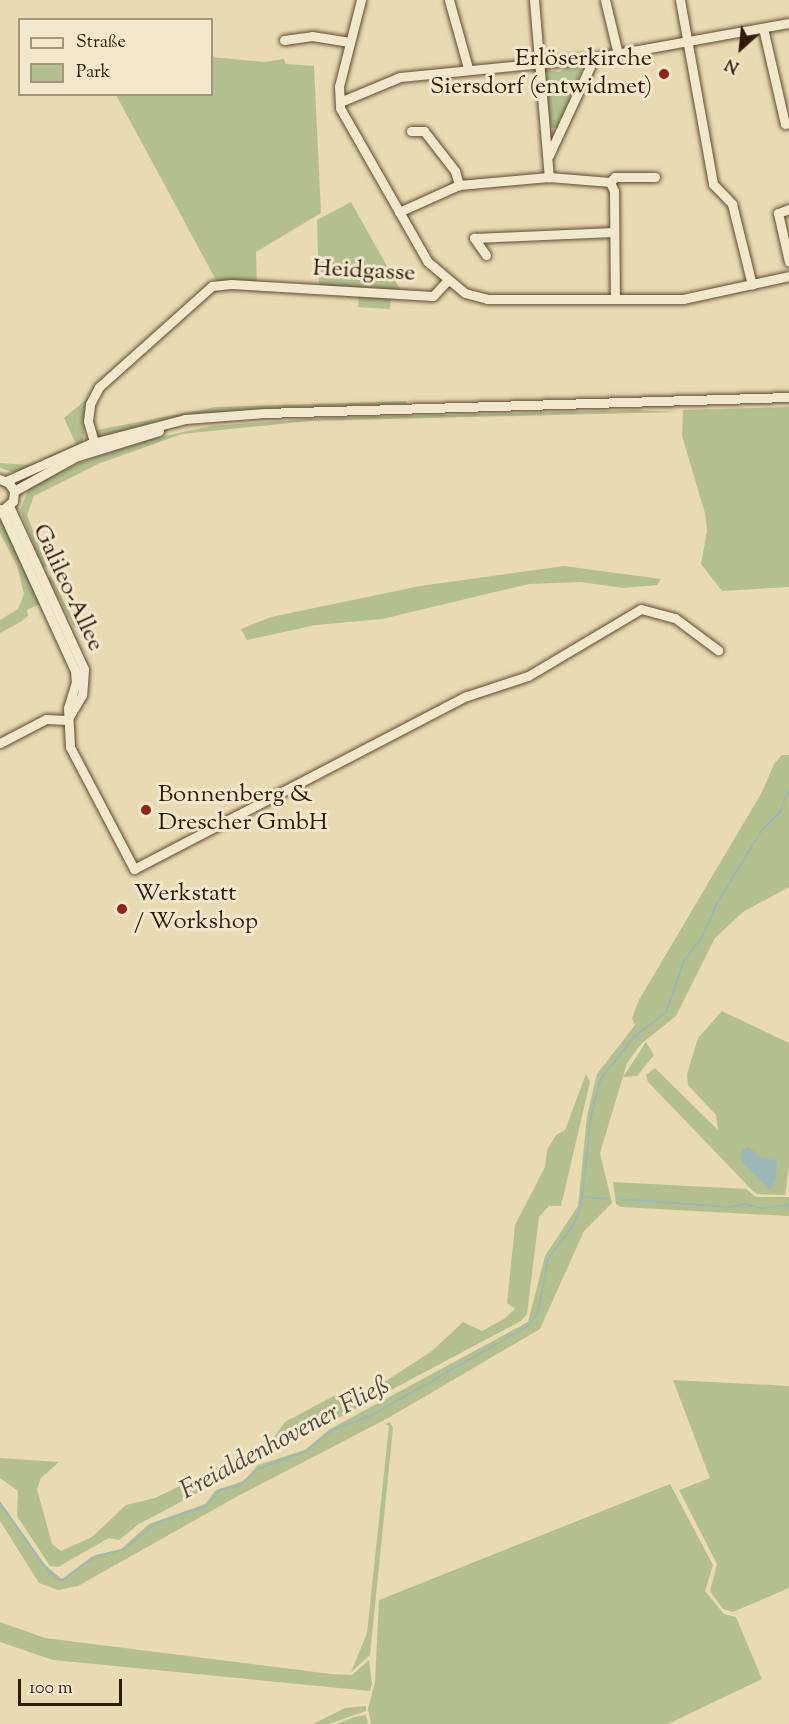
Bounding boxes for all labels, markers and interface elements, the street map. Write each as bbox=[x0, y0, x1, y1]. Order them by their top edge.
legend bbox=[18, 18, 213, 96]
north arrow bbox=[711, 18, 771, 78]
text: Straße bbox=[76, 30, 126, 56]
place label: Erlöserkirche Siersdorf (entwidmet) bbox=[430, 46, 652, 102]
text: N bbox=[722, 51, 744, 78]
text: Park bbox=[76, 60, 110, 86]
marker: Erlöserkirche Siersdorf (entwidmet) bbox=[657, 67, 671, 81]
street label: Heidgasse bbox=[312, 255, 416, 289]
street label: Galileo-Allee bbox=[25, 520, 109, 656]
place label: Bonnenberg & Drescher GmbH bbox=[158, 782, 328, 838]
marker: Bonnenberg & Drescher GmbH bbox=[139, 803, 153, 817]
place label: Werkstatt / Workshop bbox=[134, 881, 258, 937]
marker: Werkstatt / Workshop bbox=[115, 902, 129, 916]
water label: Freialdenhovener Fließ bbox=[175, 1371, 395, 1507]
scale bar bbox=[21, 1667, 124, 1705]
text: 100 m bbox=[29, 1676, 73, 1702]

